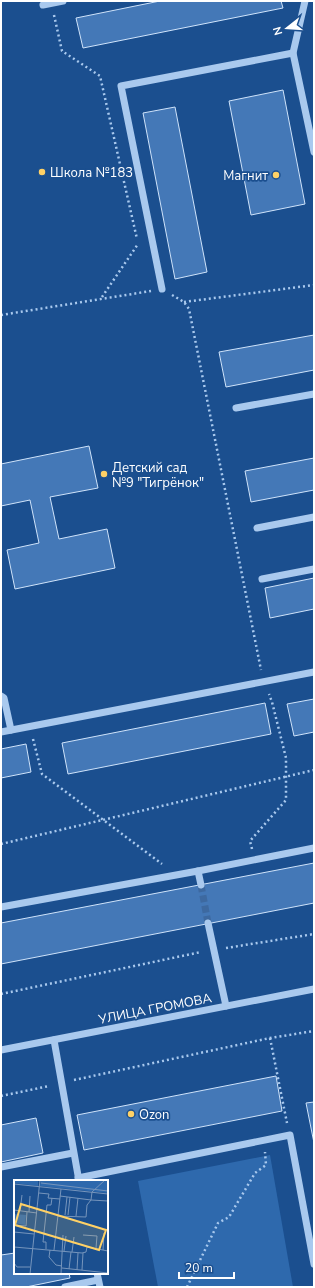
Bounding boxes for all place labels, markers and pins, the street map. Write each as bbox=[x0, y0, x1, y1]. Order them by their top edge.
place label: Школа №183 bbox=[50, 164, 133, 182]
marker: Школа №183 bbox=[37, 167, 47, 177]
place label: Магнит bbox=[223, 167, 268, 185]
marker: Магнит bbox=[271, 170, 281, 180]
place label: Детский сад №9 "Тигрёнок" bbox=[112, 459, 204, 492]
marker: Детский сад №9 "Тигрёнок" bbox=[99, 469, 109, 479]
place label: Ozon bbox=[139, 1106, 169, 1124]
marker: Ozon bbox=[126, 1109, 136, 1119]

